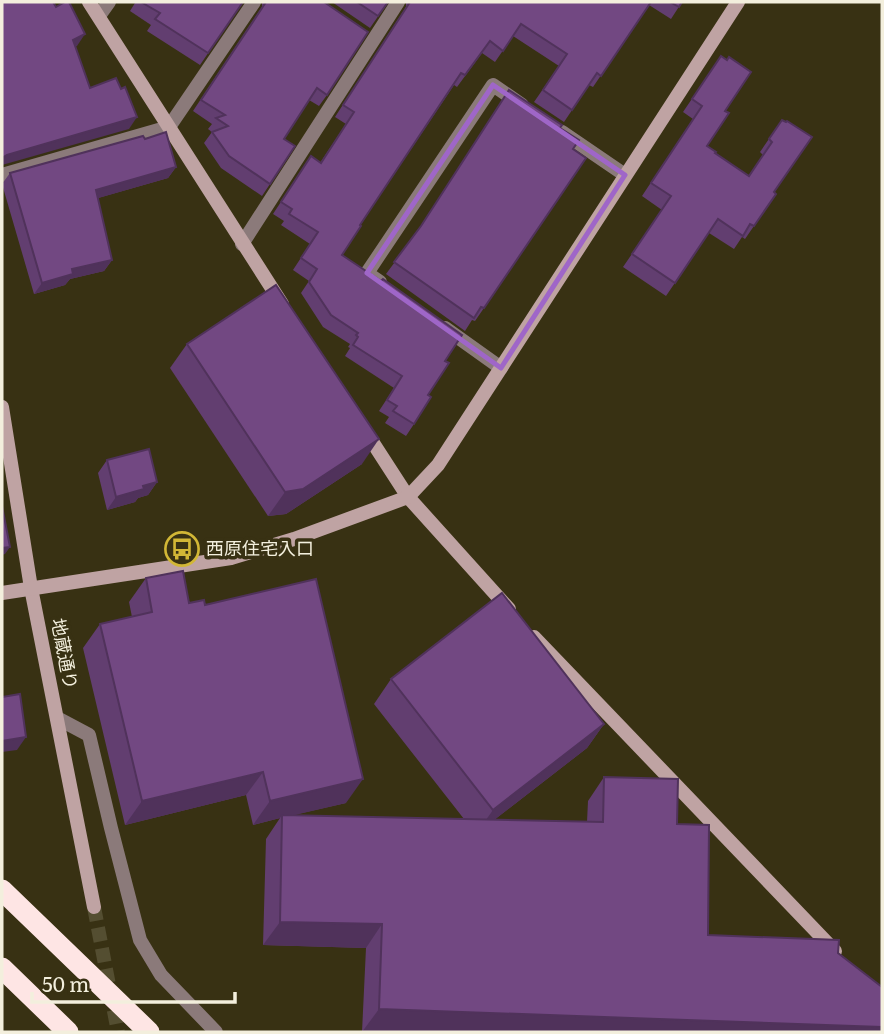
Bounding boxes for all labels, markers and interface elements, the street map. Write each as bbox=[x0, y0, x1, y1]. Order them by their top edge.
bus stop icon: 西原住宅入口 bbox=[163, 530, 201, 568]
place label: 西原住宅入口 bbox=[206, 534, 314, 561]
street label: 地蔵通り bbox=[45, 616, 86, 692]
scale bar bbox=[32, 960, 234, 1004]
text: 50 m bbox=[42, 967, 89, 998]

